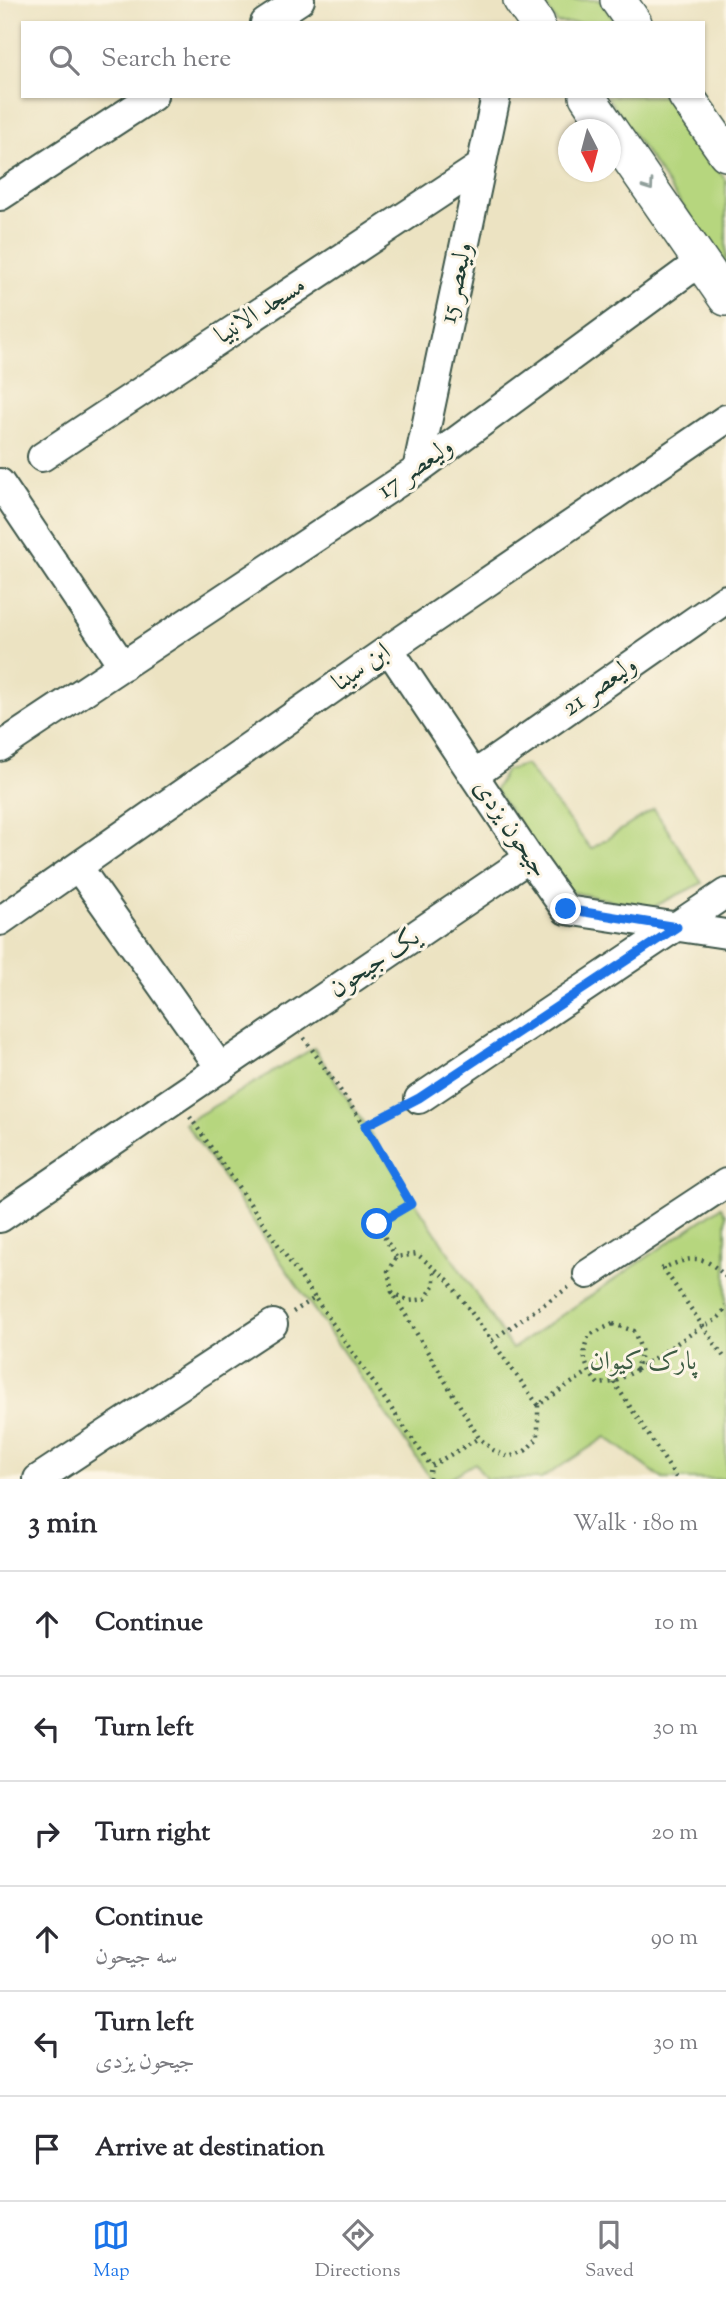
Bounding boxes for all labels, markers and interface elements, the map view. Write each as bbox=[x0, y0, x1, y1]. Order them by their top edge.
search box bbox=[21, 21, 705, 98]
icon: search bbox=[45, 41, 83, 79]
text: Search here bbox=[101, 41, 231, 78]
north arrow bbox=[558, 119, 621, 182]
one-way arrow bbox=[641, 178, 653, 191]
street label: ولیعصر 15 bbox=[430, 239, 484, 327]
street label: مسجد الانبیا bbox=[208, 268, 314, 354]
street label: ولیعصر 17 bbox=[370, 429, 462, 509]
street label: ابن سینا bbox=[325, 634, 399, 702]
street label: ولیعصر 21 bbox=[555, 647, 645, 727]
street label: جیحون یزدی bbox=[463, 772, 557, 886]
route end bbox=[550, 893, 581, 924]
street label: یک جیحون bbox=[322, 919, 430, 1008]
route start bbox=[361, 1208, 392, 1239]
park label: پارک کیوان bbox=[589, 1344, 698, 1381]
text: 3 min bbox=[28, 1503, 98, 1546]
text: Walk · 180 m bbox=[573, 1508, 698, 1541]
icon: ahead bbox=[28, 1605, 66, 1643]
text: Continue bbox=[95, 1605, 203, 1642]
text: 10 m bbox=[654, 1607, 698, 1640]
icon: left bbox=[28, 1710, 66, 1748]
text: Turn left bbox=[95, 1710, 194, 1747]
text: 30 m bbox=[653, 1712, 698, 1745]
icon: right bbox=[28, 1815, 66, 1853]
text: Turn right bbox=[95, 1815, 210, 1852]
text: 20 m bbox=[651, 1817, 698, 1850]
text: Continue bbox=[95, 1900, 203, 1937]
icon: ahead bbox=[28, 1920, 66, 1958]
text: 90 m bbox=[651, 1922, 698, 1955]
text: سه جیحون bbox=[95, 1941, 177, 1974]
text: Turn left bbox=[95, 2005, 194, 2042]
icon: left bbox=[28, 2025, 66, 2063]
text: 30 m bbox=[653, 2027, 698, 2060]
text: جیحون یزدی bbox=[95, 2046, 195, 2079]
icon: arrive bbox=[28, 2130, 66, 2168]
text: Arrive at destination bbox=[95, 2130, 325, 2167]
tab: Map bbox=[92, 2216, 130, 2285]
tab: Directions bbox=[315, 2216, 400, 2285]
tab: Saved bbox=[585, 2216, 634, 2285]

